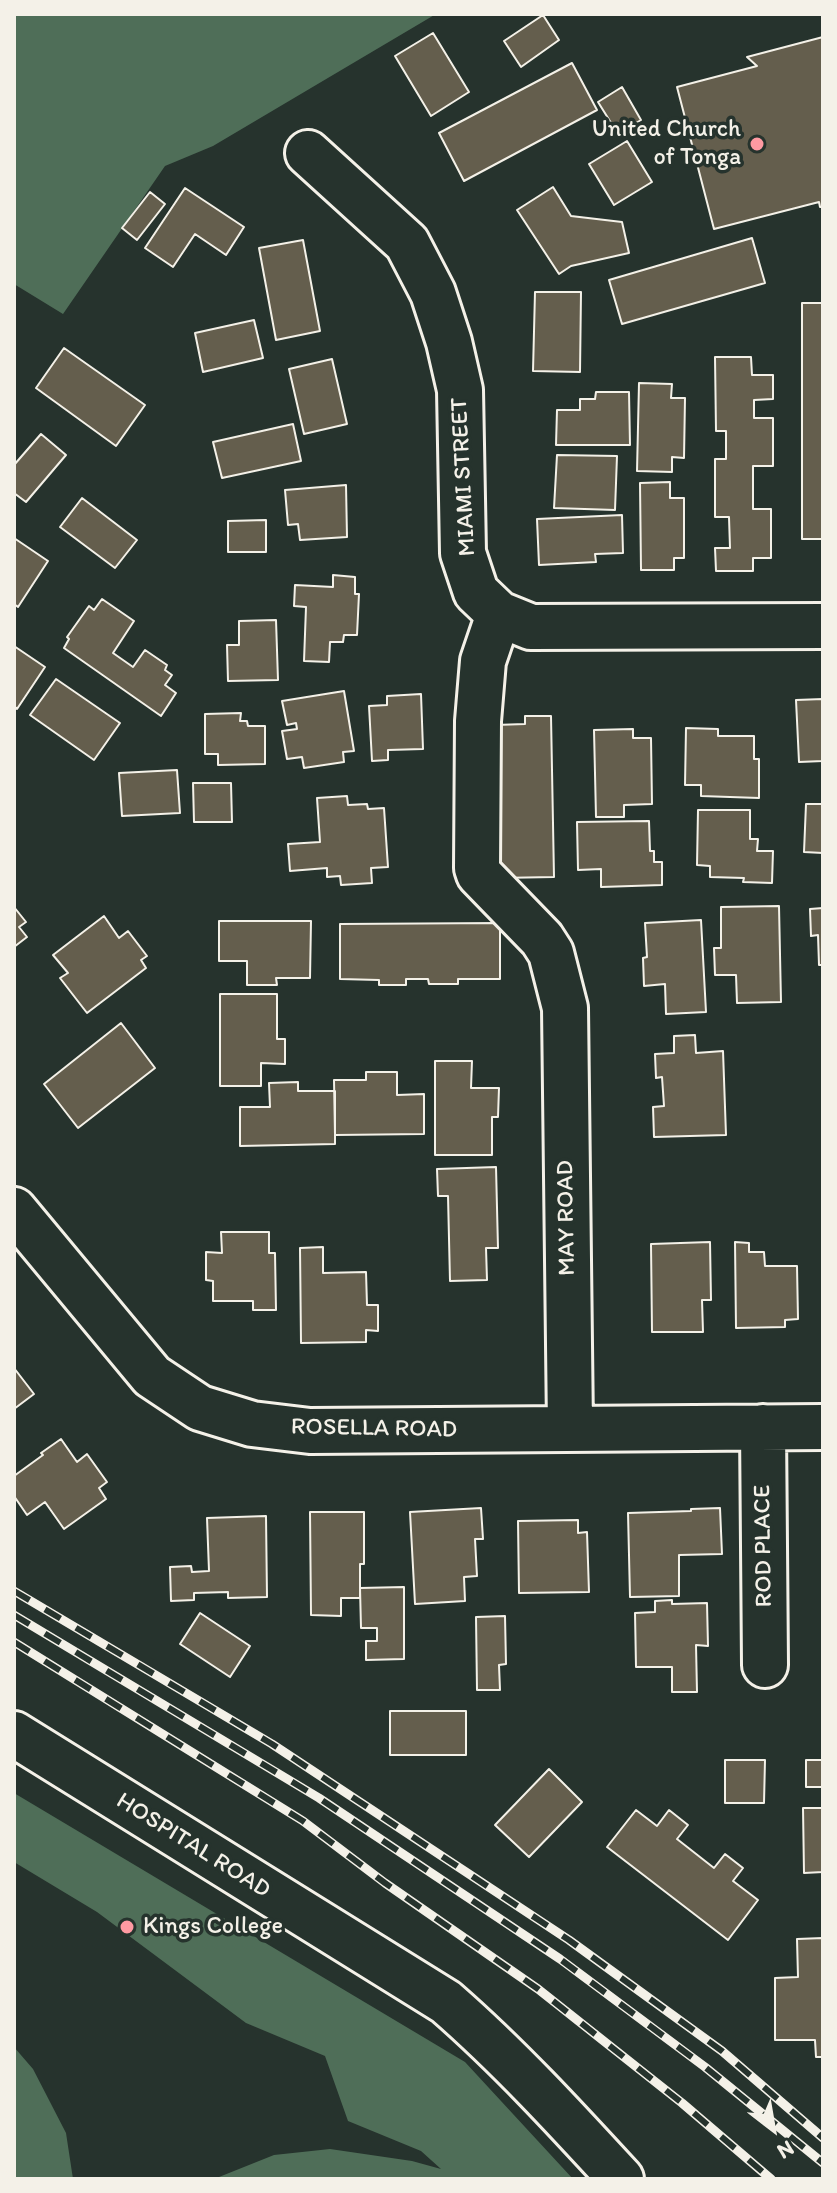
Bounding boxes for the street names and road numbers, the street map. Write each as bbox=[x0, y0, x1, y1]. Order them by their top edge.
street label: MIAMI STREET bbox=[445, 397, 483, 557]
street label: MAY ROAD bbox=[552, 1160, 582, 1276]
street label: ROSELLA ROAD bbox=[291, 1413, 457, 1445]
street label: ROD PLACE bbox=[749, 1484, 779, 1608]
street label: HOSPITAL ROAD bbox=[111, 1787, 275, 1905]

